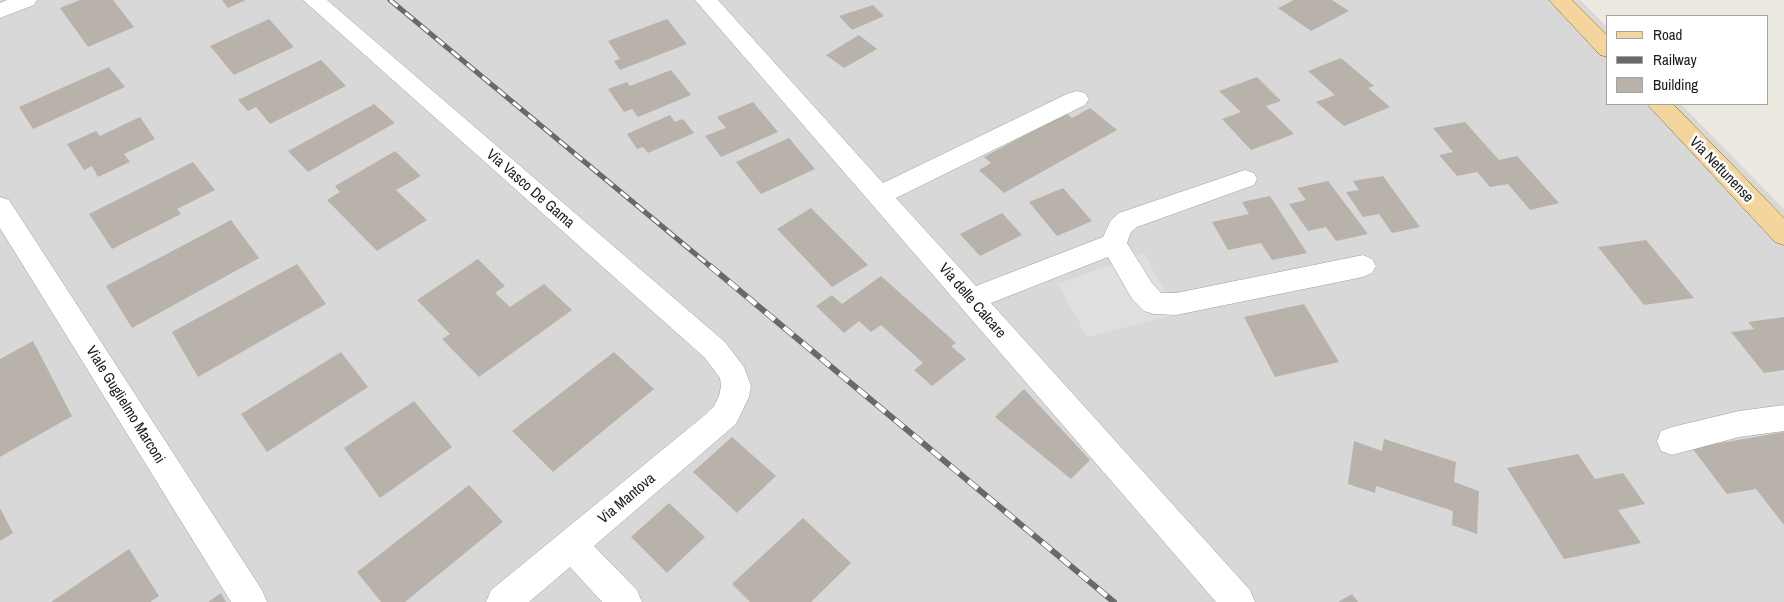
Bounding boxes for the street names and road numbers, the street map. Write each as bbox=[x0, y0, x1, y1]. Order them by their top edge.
street label: Via Nettunense bbox=[1685, 133, 1757, 207]
street label: Via Vasco De Gama bbox=[482, 146, 578, 232]
street label: Via delle Calcare bbox=[935, 260, 1009, 342]
street label: Viale Guglielmo Marconi bbox=[82, 343, 168, 467]
street label: Via Mantova bbox=[595, 470, 659, 528]

